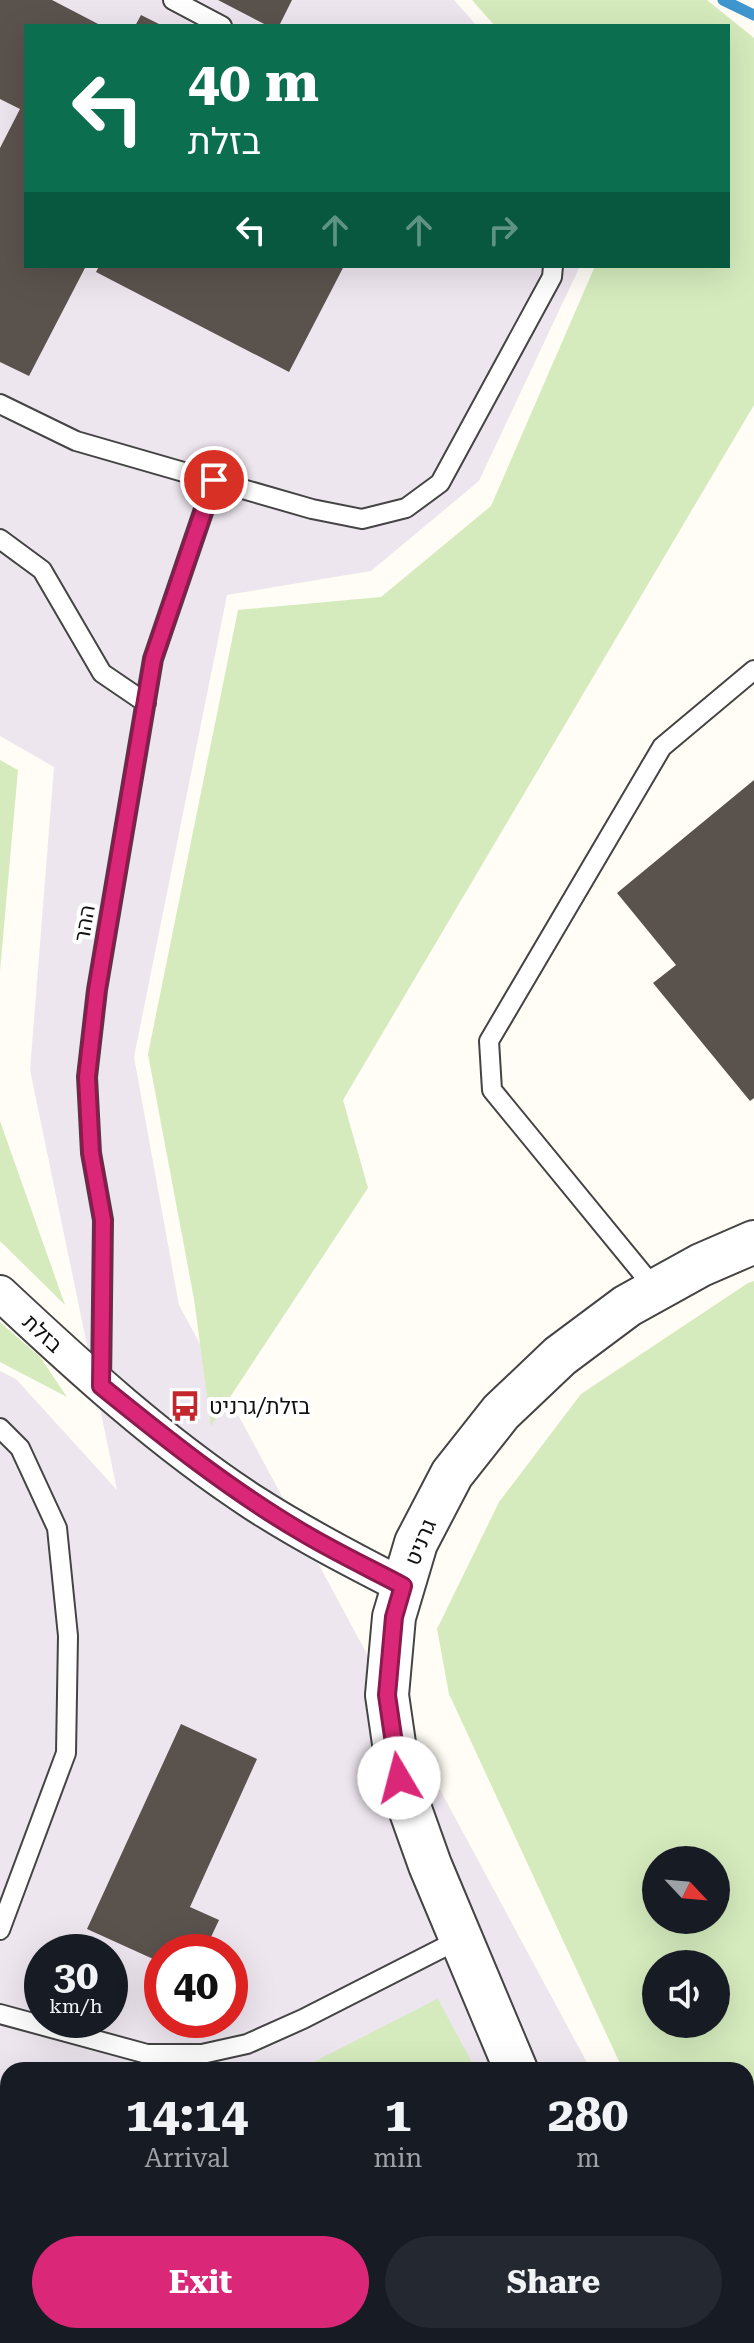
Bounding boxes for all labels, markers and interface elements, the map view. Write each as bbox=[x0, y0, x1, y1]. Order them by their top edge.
text: 40 m bbox=[188, 49, 319, 115]
icon: left bbox=[56, 56, 160, 160]
text: בזלת bbox=[188, 121, 261, 163]
icon: left bbox=[229, 208, 273, 252]
icon: ahead bbox=[313, 208, 357, 252]
icon: ahead bbox=[397, 208, 441, 252]
icon: right bbox=[481, 208, 525, 252]
pin bbox=[180, 446, 248, 514]
icon: arrive bbox=[192, 458, 236, 502]
street label: ההר bbox=[69, 903, 100, 943]
street label: בזלת bbox=[18, 1309, 68, 1358]
bus stop icon: בזלת/גרניט bbox=[168, 1389, 202, 1423]
place label: בזלת/גרניט bbox=[209, 1394, 311, 1419]
street label: גרניט bbox=[400, 1515, 441, 1569]
position arrow bbox=[357, 1736, 441, 1820]
north arrow bbox=[642, 1846, 730, 1934]
map controls bbox=[642, 1846, 730, 2038]
speed limit sign: 40 bbox=[144, 1934, 248, 2038]
button: sound bbox=[642, 1950, 730, 2038]
text: 30 bbox=[54, 1952, 98, 1999]
text: km/h bbox=[49, 1994, 103, 2018]
text: 14:14 bbox=[126, 2087, 248, 2143]
text: 1 bbox=[384, 2087, 411, 2143]
text: 280 bbox=[548, 2087, 628, 2143]
text: Arrival bbox=[145, 2143, 229, 2173]
text: min bbox=[374, 2143, 422, 2173]
text: m bbox=[576, 2143, 600, 2173]
button: Exit bbox=[32, 2236, 369, 2328]
button: Share bbox=[385, 2236, 722, 2328]

